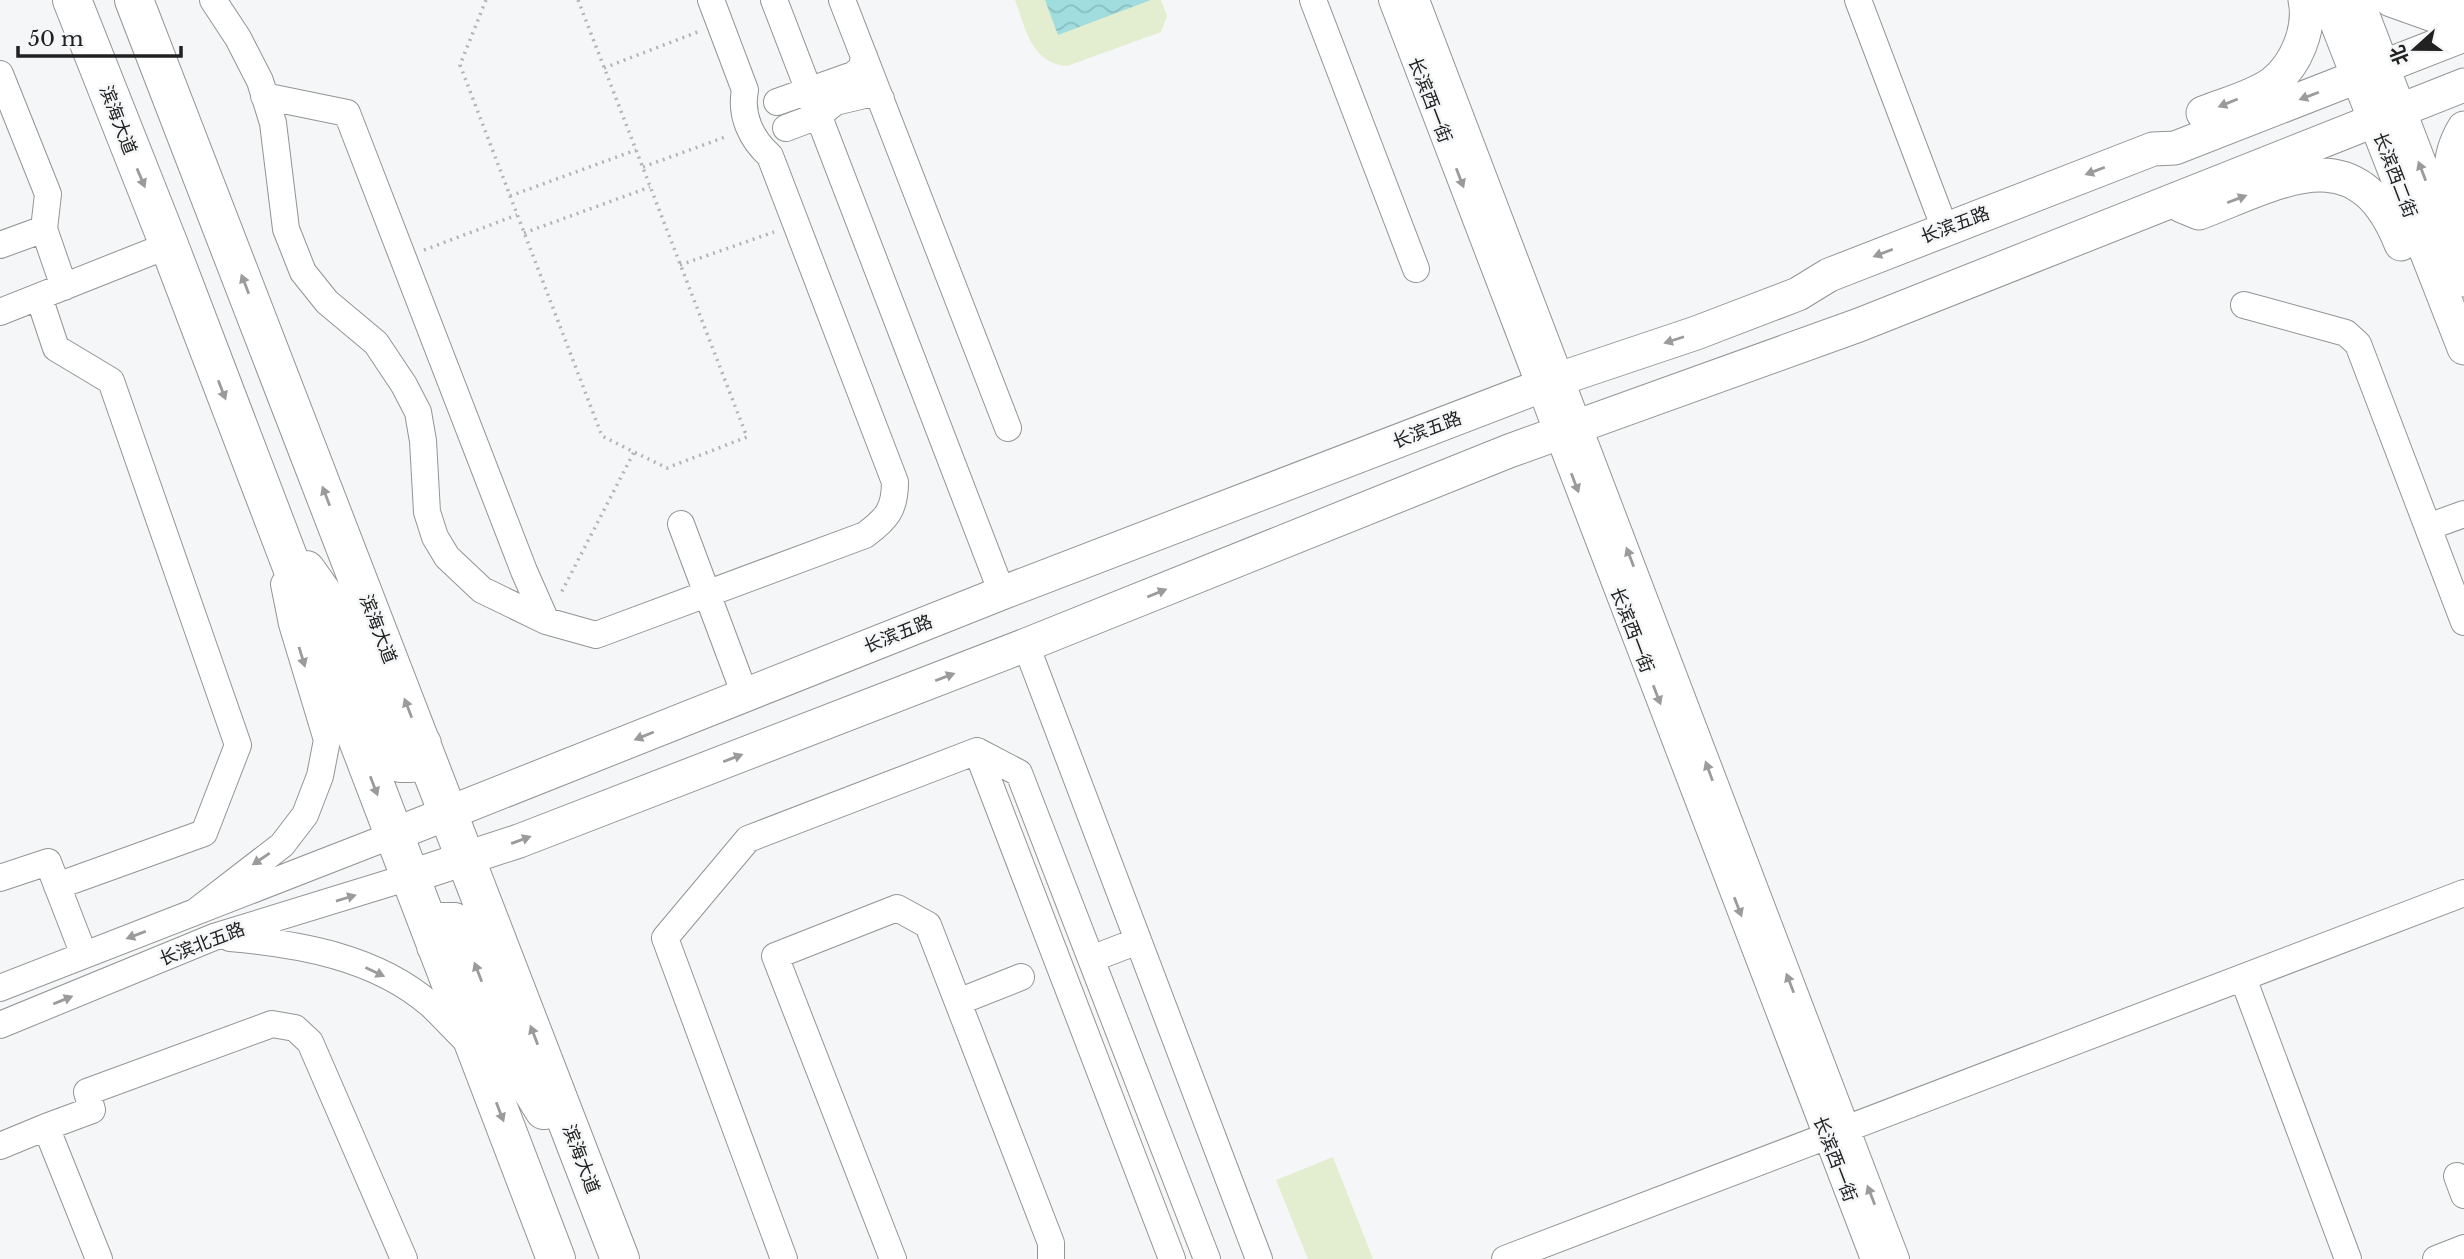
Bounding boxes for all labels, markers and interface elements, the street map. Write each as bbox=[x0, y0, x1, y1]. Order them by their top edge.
scale bar bbox=[18, 14, 180, 58]
north arrow bbox=[2380, 14, 2450, 84]
text: 50 m bbox=[28, 26, 84, 52]
text: 北 bbox=[2385, 42, 2414, 68]
street label: 长滨西一街 bbox=[1404, 54, 1456, 146]
street label: 滨海大道 bbox=[95, 82, 141, 158]
one-way arrow bbox=[2299, 91, 2320, 102]
one-way arrow bbox=[2218, 97, 2239, 108]
street label: 长滨西二街 bbox=[2369, 129, 2421, 221]
one-way arrow bbox=[2416, 160, 2427, 181]
one-way arrow bbox=[2085, 166, 2106, 177]
one-way arrow bbox=[136, 167, 147, 188]
one-way arrow bbox=[1454, 168, 1465, 189]
one-way arrow bbox=[2227, 193, 2248, 204]
street label: 长滨五路 bbox=[1917, 202, 1993, 248]
one-way arrow bbox=[1873, 248, 1894, 259]
one-way arrow bbox=[239, 273, 250, 294]
one-way arrow bbox=[1663, 335, 1684, 346]
one-way arrow bbox=[217, 380, 228, 401]
street label: 长滨五路 bbox=[1389, 407, 1465, 453]
one-way arrow bbox=[1570, 472, 1581, 493]
one-way arrow bbox=[321, 486, 332, 507]
one-way arrow bbox=[1625, 546, 1636, 567]
street label: 长滨西一街 bbox=[1606, 584, 1658, 676]
one-way arrow bbox=[1146, 587, 1167, 598]
street label: 滨海大道 bbox=[355, 591, 401, 667]
street label: 长滨五路 bbox=[861, 610, 935, 658]
one-way arrow bbox=[297, 647, 308, 668]
one-way arrow bbox=[935, 671, 956, 682]
one-way arrow bbox=[1651, 685, 1662, 706]
one-way arrow bbox=[403, 698, 414, 719]
one-way arrow bbox=[634, 730, 655, 741]
one-way arrow bbox=[723, 753, 744, 764]
one-way arrow bbox=[1703, 760, 1714, 781]
one-way arrow bbox=[368, 775, 379, 796]
one-way arrow bbox=[510, 834, 531, 845]
one-way arrow bbox=[252, 852, 271, 865]
one-way arrow bbox=[336, 892, 357, 902]
one-way arrow bbox=[1733, 897, 1744, 918]
street label: 长滨北五路 bbox=[156, 918, 248, 970]
one-way arrow bbox=[125, 930, 146, 941]
one-way arrow bbox=[472, 962, 483, 983]
one-way arrow bbox=[365, 966, 385, 978]
one-way arrow bbox=[1784, 973, 1795, 994]
one-way arrow bbox=[53, 995, 74, 1006]
one-way arrow bbox=[529, 1024, 540, 1045]
one-way arrow bbox=[494, 1102, 505, 1123]
street label: 长滨西一街 bbox=[1809, 1113, 1861, 1205]
street label: 滨海大道 bbox=[558, 1121, 604, 1197]
one-way arrow bbox=[1866, 1185, 1877, 1206]

